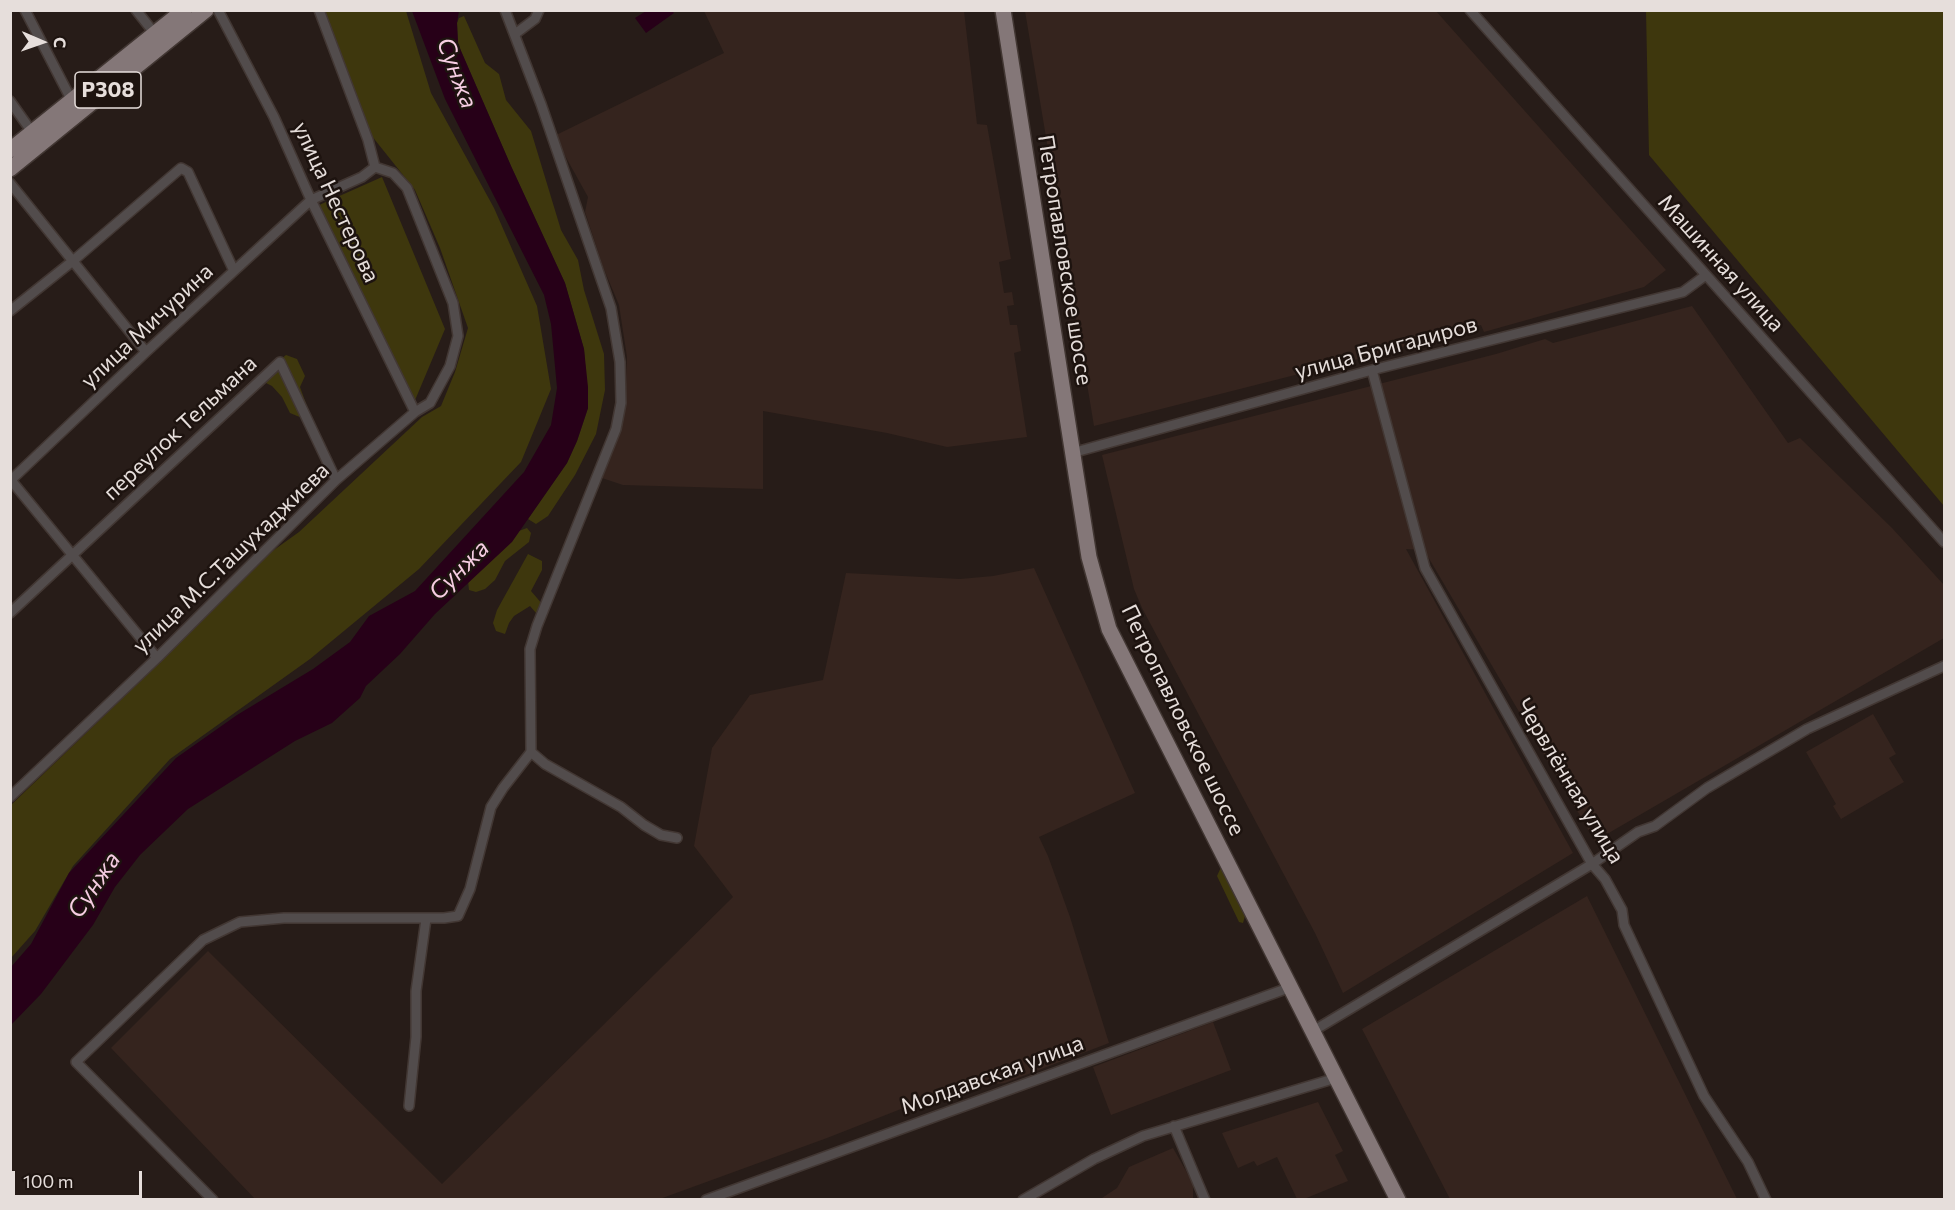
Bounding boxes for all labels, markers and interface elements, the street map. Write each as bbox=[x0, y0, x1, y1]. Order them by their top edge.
north arrow bbox=[12, 12, 72, 72]
water label: Сунжа bbox=[430, 34, 484, 112]
text: С bbox=[51, 37, 70, 48]
road number: P308 bbox=[75, 72, 141, 108]
street label: улица Нестерова bbox=[287, 117, 385, 287]
street label: Петропавловское шоссе bbox=[1032, 133, 1098, 387]
street label: Машинная улица bbox=[1652, 189, 1790, 337]
street label: улица Мичурина bbox=[76, 258, 218, 394]
street label: улица Бригадиров bbox=[1292, 311, 1480, 385]
street label: переулок Тельмана bbox=[98, 350, 262, 506]
street label: улица М.С.Ташухаджиева bbox=[127, 457, 335, 659]
water label: Сунжа bbox=[423, 534, 495, 606]
street label: Петропавловское шоссе bbox=[1116, 600, 1250, 840]
street label: Червлённая улица bbox=[1510, 694, 1630, 868]
water label: Сунжа bbox=[62, 846, 126, 924]
street label: Молдавская улица bbox=[897, 1030, 1087, 1120]
scale bar bbox=[15, 1159, 146, 1197]
text: 100 m bbox=[23, 1170, 73, 1192]

